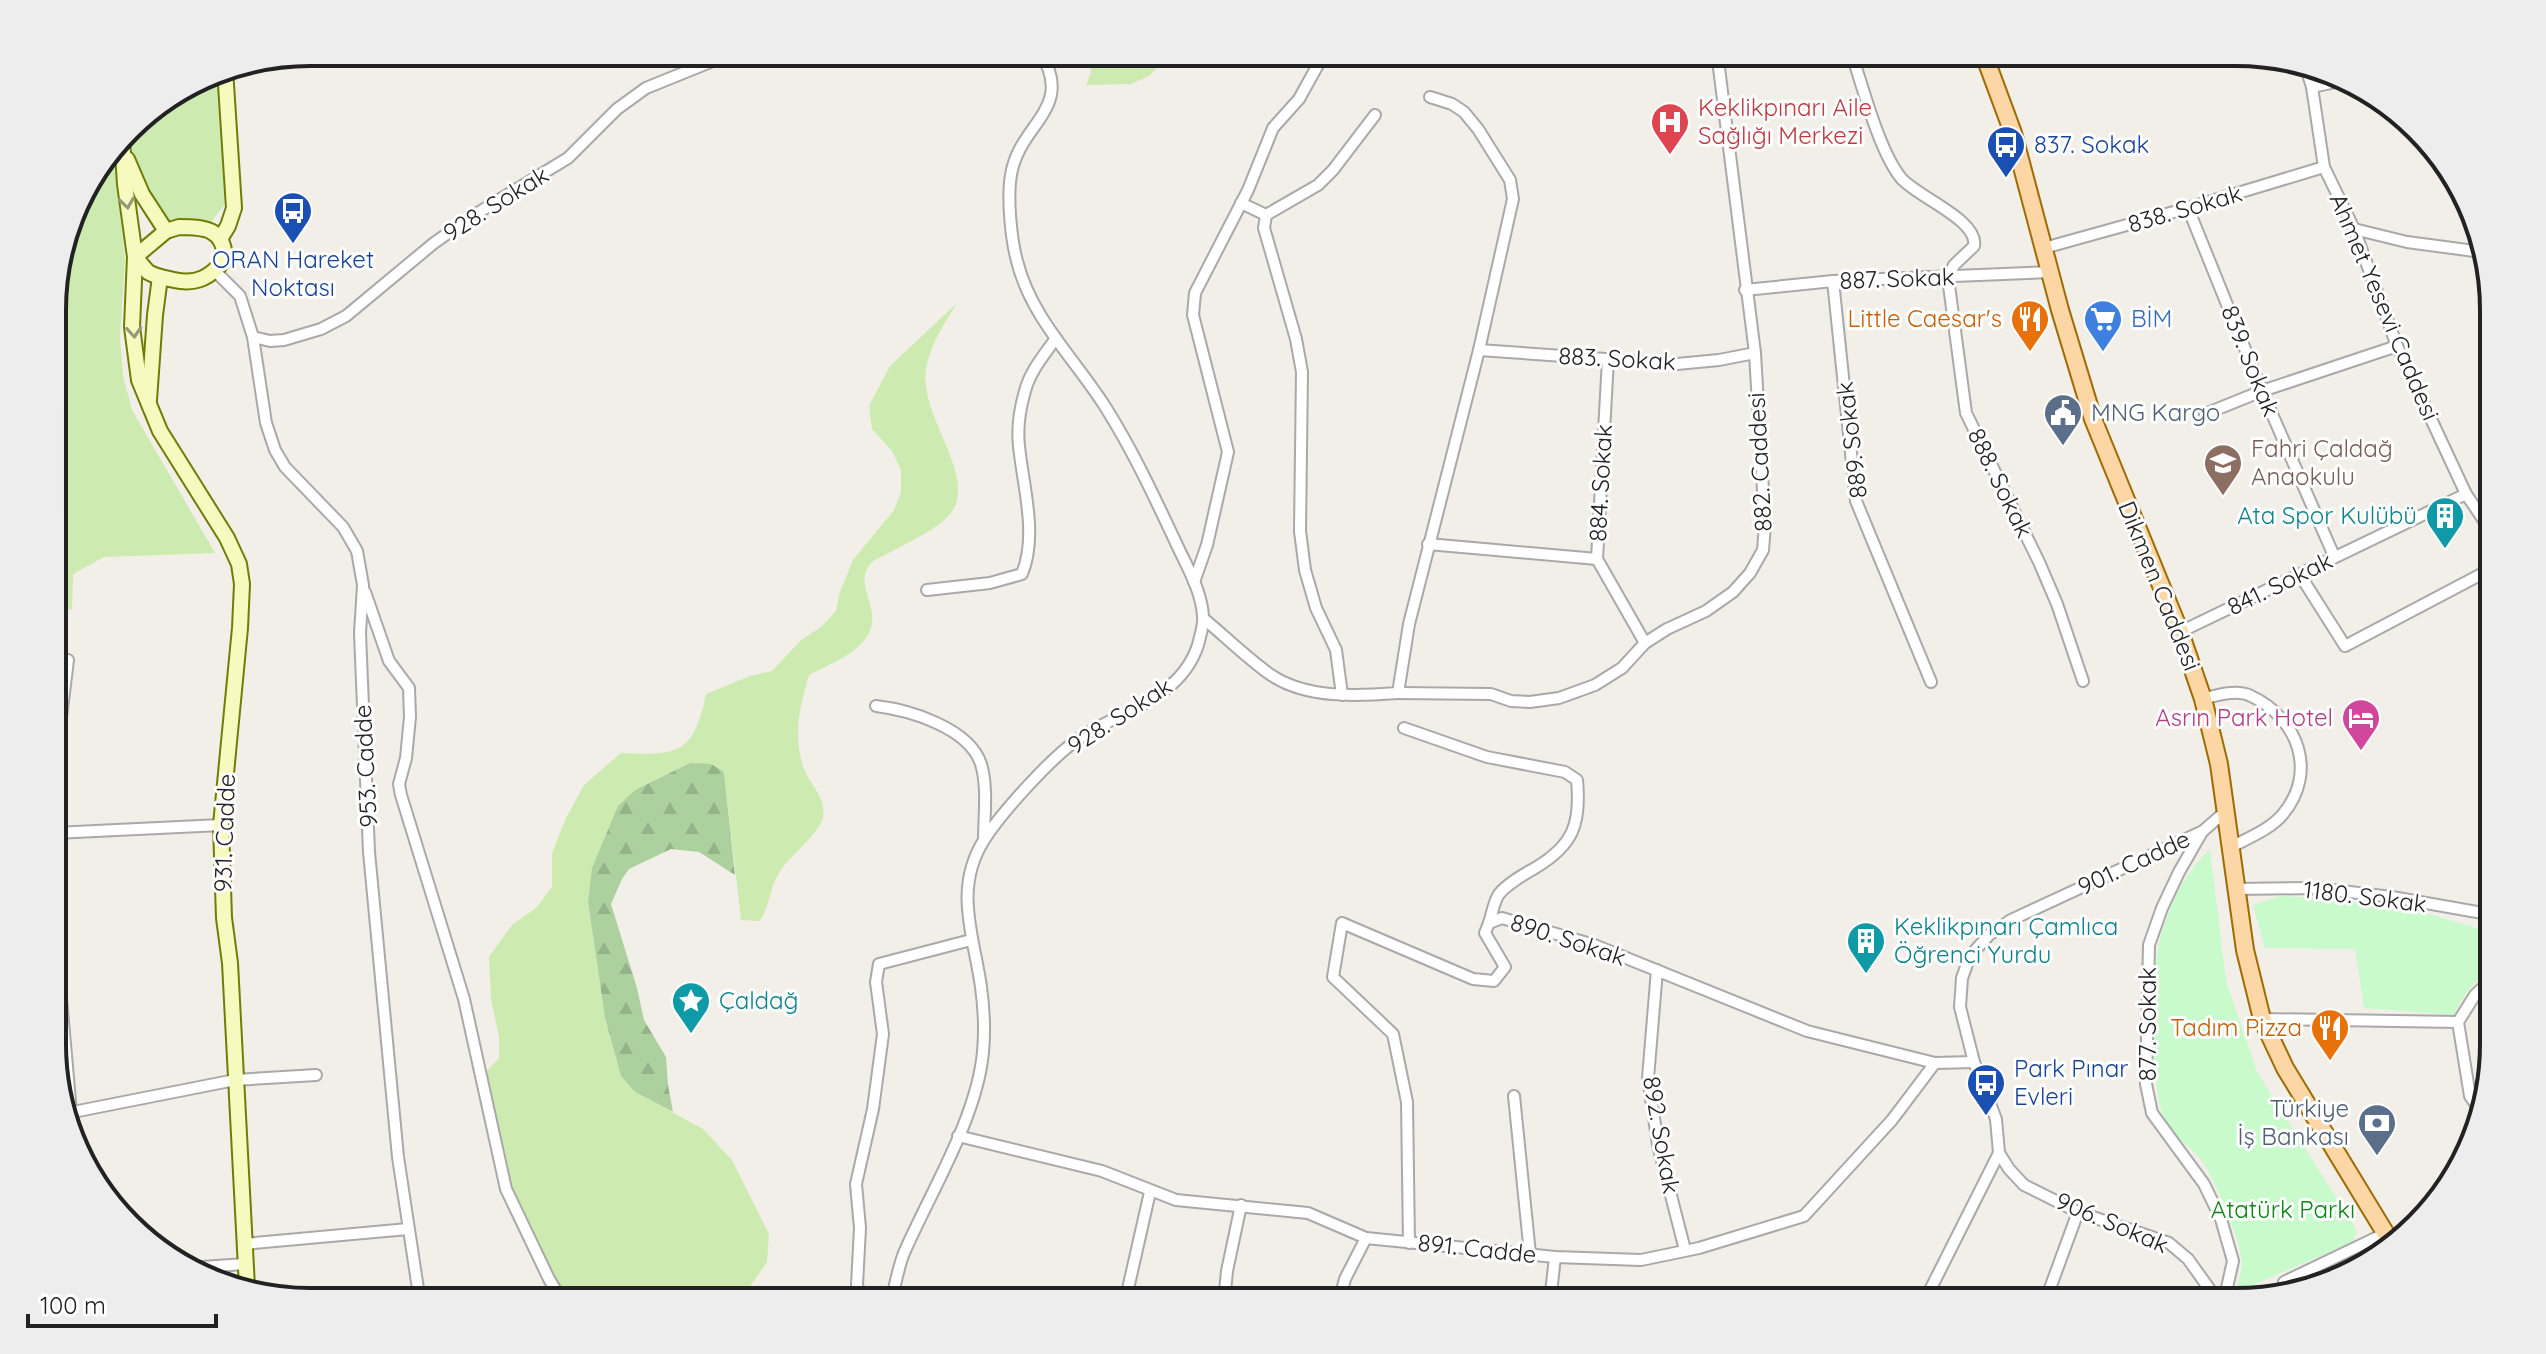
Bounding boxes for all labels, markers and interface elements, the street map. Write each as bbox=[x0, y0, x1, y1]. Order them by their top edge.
place label: Keklikpınarı Aile Sağlığı Merkezi bbox=[1698, 92, 1872, 150]
hospital icon: Keklikpınarı Aile Sağlığı Merkezi bbox=[1649, 101, 1691, 156]
bus stop icon: 837. Sokak bbox=[1985, 124, 2027, 179]
place label: 837. Sokak bbox=[2034, 129, 2149, 159]
street label: 928. Sokak bbox=[437, 159, 554, 247]
street label: 838. Sokak bbox=[2124, 177, 2245, 239]
street label: Ahmet Yesevi Caddesi bbox=[2324, 189, 2446, 425]
bus stop icon: ORAN Hareket Noktası bbox=[272, 190, 314, 245]
one-way arrow bbox=[118, 196, 135, 209]
place label: ORAN Hareket Noktası bbox=[212, 244, 374, 302]
street label: 887. Sokak bbox=[1839, 261, 1955, 295]
restaurant icon: Little Caesar's bbox=[2009, 298, 2051, 353]
supermarket icon: BİM bbox=[2082, 298, 2124, 353]
street label: 839. Sokak bbox=[2215, 301, 2287, 420]
place label: Little Caesar's bbox=[1848, 303, 2002, 333]
place label: BİM bbox=[2131, 303, 2172, 333]
one-way arrow bbox=[125, 325, 142, 338]
street label: 883. Sokak bbox=[1558, 340, 1677, 376]
street label: 889. Sokak bbox=[1829, 380, 1873, 500]
street label: 882. Caddesi bbox=[1740, 392, 1778, 532]
public building icon: MNG Kargo bbox=[2042, 392, 2084, 447]
place label: MNG Kargo bbox=[2091, 397, 2220, 427]
street label: 884. Sokak bbox=[1582, 423, 1618, 542]
street label: 888. Sokak bbox=[1962, 423, 2040, 542]
place label: Fahri Çaldağ Anaokulu bbox=[2251, 433, 2393, 491]
school or university icon: Fahri Çaldağ Anaokulu bbox=[2202, 442, 2244, 497]
building icon: Ata Spor Kulübü bbox=[2424, 495, 2466, 550]
street label: Dikmen Caddesi bbox=[2112, 496, 2208, 675]
place label: Ata Spor Kulübü bbox=[2237, 500, 2417, 530]
street label: 841. Sokak bbox=[2222, 545, 2337, 621]
street label: 928. Sokak bbox=[1062, 670, 1177, 760]
hotel icon: Asrın Park Hotel bbox=[2340, 697, 2382, 752]
place label: Asrın Park Hotel bbox=[2155, 702, 2333, 732]
street label: 953. Cadde bbox=[347, 704, 383, 828]
street label: 931. Cadde bbox=[207, 773, 241, 893]
street label: 901. Cadde bbox=[2073, 823, 2194, 901]
street label: 1180. Sokak bbox=[2302, 874, 2428, 918]
street label: 890. Sokak bbox=[1507, 906, 1630, 972]
place label: Keklikpınarı Çamlıca Öğrenci Yurdu bbox=[1894, 911, 2118, 969]
building icon: Keklikpınarı Çamlıca Öğrenci Yurdu bbox=[1845, 920, 1887, 975]
street label: 877. Sokak bbox=[2132, 967, 2162, 1081]
place icon: Çaldağ bbox=[670, 980, 712, 1035]
place label: Çaldağ bbox=[719, 985, 799, 1015]
restaurant icon: Tadım Pizza bbox=[2309, 1007, 2351, 1062]
place label: Tadım Pizza bbox=[2170, 1012, 2302, 1042]
place label: Park Pınar Evleri bbox=[2014, 1053, 2128, 1111]
bus stop icon: Park Pınar Evleri bbox=[1965, 1062, 2007, 1117]
street label: 892. Sokak bbox=[1637, 1074, 1687, 1196]
place label: Türkiye İş Bankası bbox=[2237, 1093, 2349, 1151]
bank icon: Türkiye İş Bankası bbox=[2356, 1102, 2398, 1157]
street label: 906. Sokak bbox=[2051, 1185, 2173, 1259]
park label: Atatürk Parkı bbox=[2211, 1194, 2355, 1224]
street label: 891. Cadde bbox=[1416, 1227, 1538, 1269]
scale bar bbox=[28, 1278, 216, 1328]
text: 100 m bbox=[40, 1290, 106, 1320]

